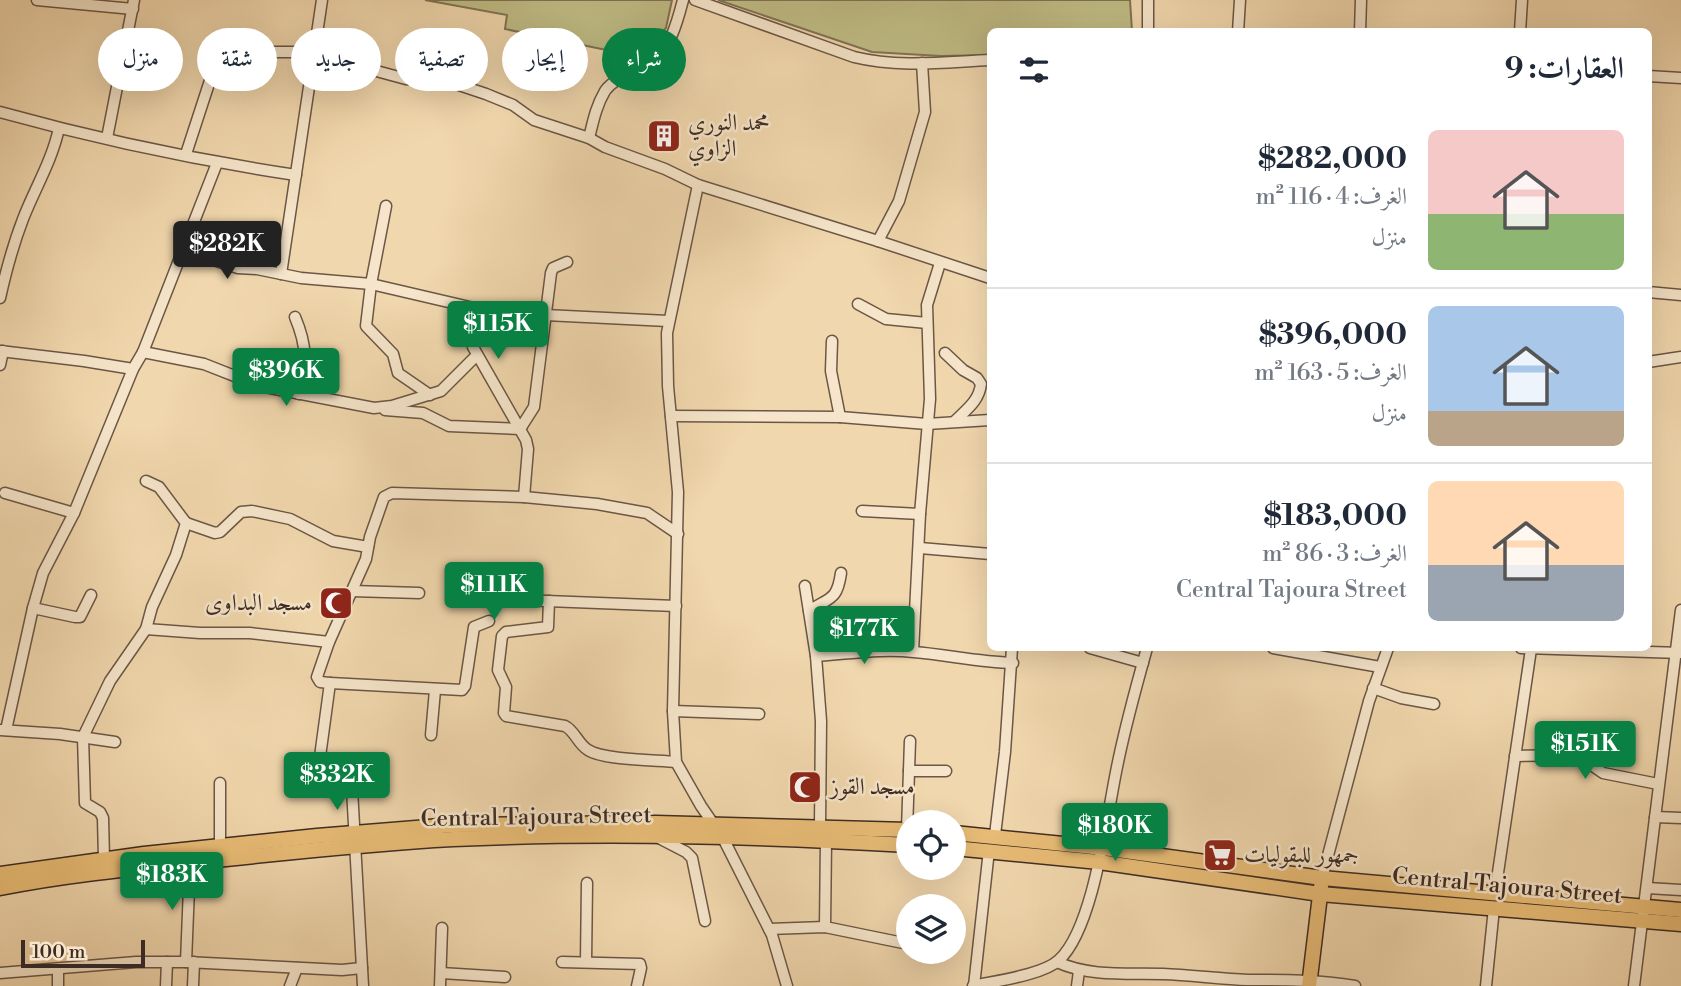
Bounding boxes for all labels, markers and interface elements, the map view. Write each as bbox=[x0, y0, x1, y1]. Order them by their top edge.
chip: منزل bbox=[98, 28, 183, 91]
chip: شقة bbox=[197, 28, 277, 91]
chip: جديد bbox=[291, 28, 381, 91]
chip: تصفية bbox=[395, 28, 488, 91]
chip: إيجار bbox=[502, 28, 588, 91]
chip: شراء bbox=[602, 28, 686, 91]
text: العقارات: 9 bbox=[1505, 50, 1624, 88]
icon: filters bbox=[1015, 51, 1053, 89]
place label: محمد النوري الزاوي bbox=[688, 109, 770, 167]
building icon: محمد النوري الزاوي bbox=[645, 117, 683, 155]
text: $282,000 bbox=[1258, 140, 1407, 178]
icon: home bbox=[1484, 158, 1568, 242]
text: الغرف: 4 · 116 m² bbox=[1256, 183, 1407, 211]
pin: $282K bbox=[178, 222, 276, 281]
text: منزل bbox=[1372, 224, 1407, 252]
text: $282K bbox=[189, 230, 265, 258]
pin: $115K bbox=[449, 302, 547, 361]
text: $115K bbox=[463, 310, 533, 338]
text: $396,000 bbox=[1259, 316, 1407, 354]
icon: home bbox=[1484, 334, 1568, 418]
pin: $396K bbox=[237, 348, 335, 408]
text: $396K bbox=[248, 357, 324, 385]
text: الغرف: 5 · 163 m² bbox=[1254, 359, 1407, 387]
text: منزل bbox=[1372, 400, 1407, 428]
text: $183,000 bbox=[1263, 497, 1407, 535]
icon: home bbox=[1484, 509, 1568, 593]
text: الغرف: 3 · 86 m² bbox=[1262, 540, 1407, 568]
pin: $111K bbox=[445, 562, 543, 622]
text: $111K bbox=[461, 571, 527, 599]
text: Central Tajoura Street bbox=[1176, 576, 1407, 604]
mosque icon: مسجد البداوى bbox=[317, 584, 355, 622]
place label: مسجد البداوى bbox=[205, 589, 312, 617]
pin: $177K bbox=[815, 606, 913, 666]
text: $177K bbox=[830, 615, 898, 643]
pin: $151K bbox=[1536, 722, 1634, 781]
text: $151K bbox=[1551, 730, 1619, 758]
pin: $332K bbox=[288, 752, 386, 812]
text: $332K bbox=[300, 761, 374, 789]
mosque icon: مسجد القوز bbox=[786, 768, 824, 806]
place label: مسجد القوز bbox=[828, 773, 915, 801]
street label: Central Tajoura Street bbox=[420, 801, 652, 833]
pin: $180K bbox=[1066, 804, 1164, 863]
map controls bbox=[896, 810, 966, 964]
button: locate bbox=[896, 810, 966, 880]
text: $180K bbox=[1078, 812, 1152, 840]
supermarket icon: جمهور للبقوليات bbox=[1201, 836, 1239, 874]
place label: جمهور للبقوليات bbox=[1244, 841, 1359, 869]
pin: $183K bbox=[123, 852, 221, 912]
text: $183K bbox=[136, 861, 208, 889]
street label: Central Tajoura Street bbox=[1391, 862, 1623, 910]
button: layers bbox=[896, 894, 966, 964]
scale bar bbox=[21, 937, 145, 969]
text: 100 m bbox=[32, 940, 85, 964]

